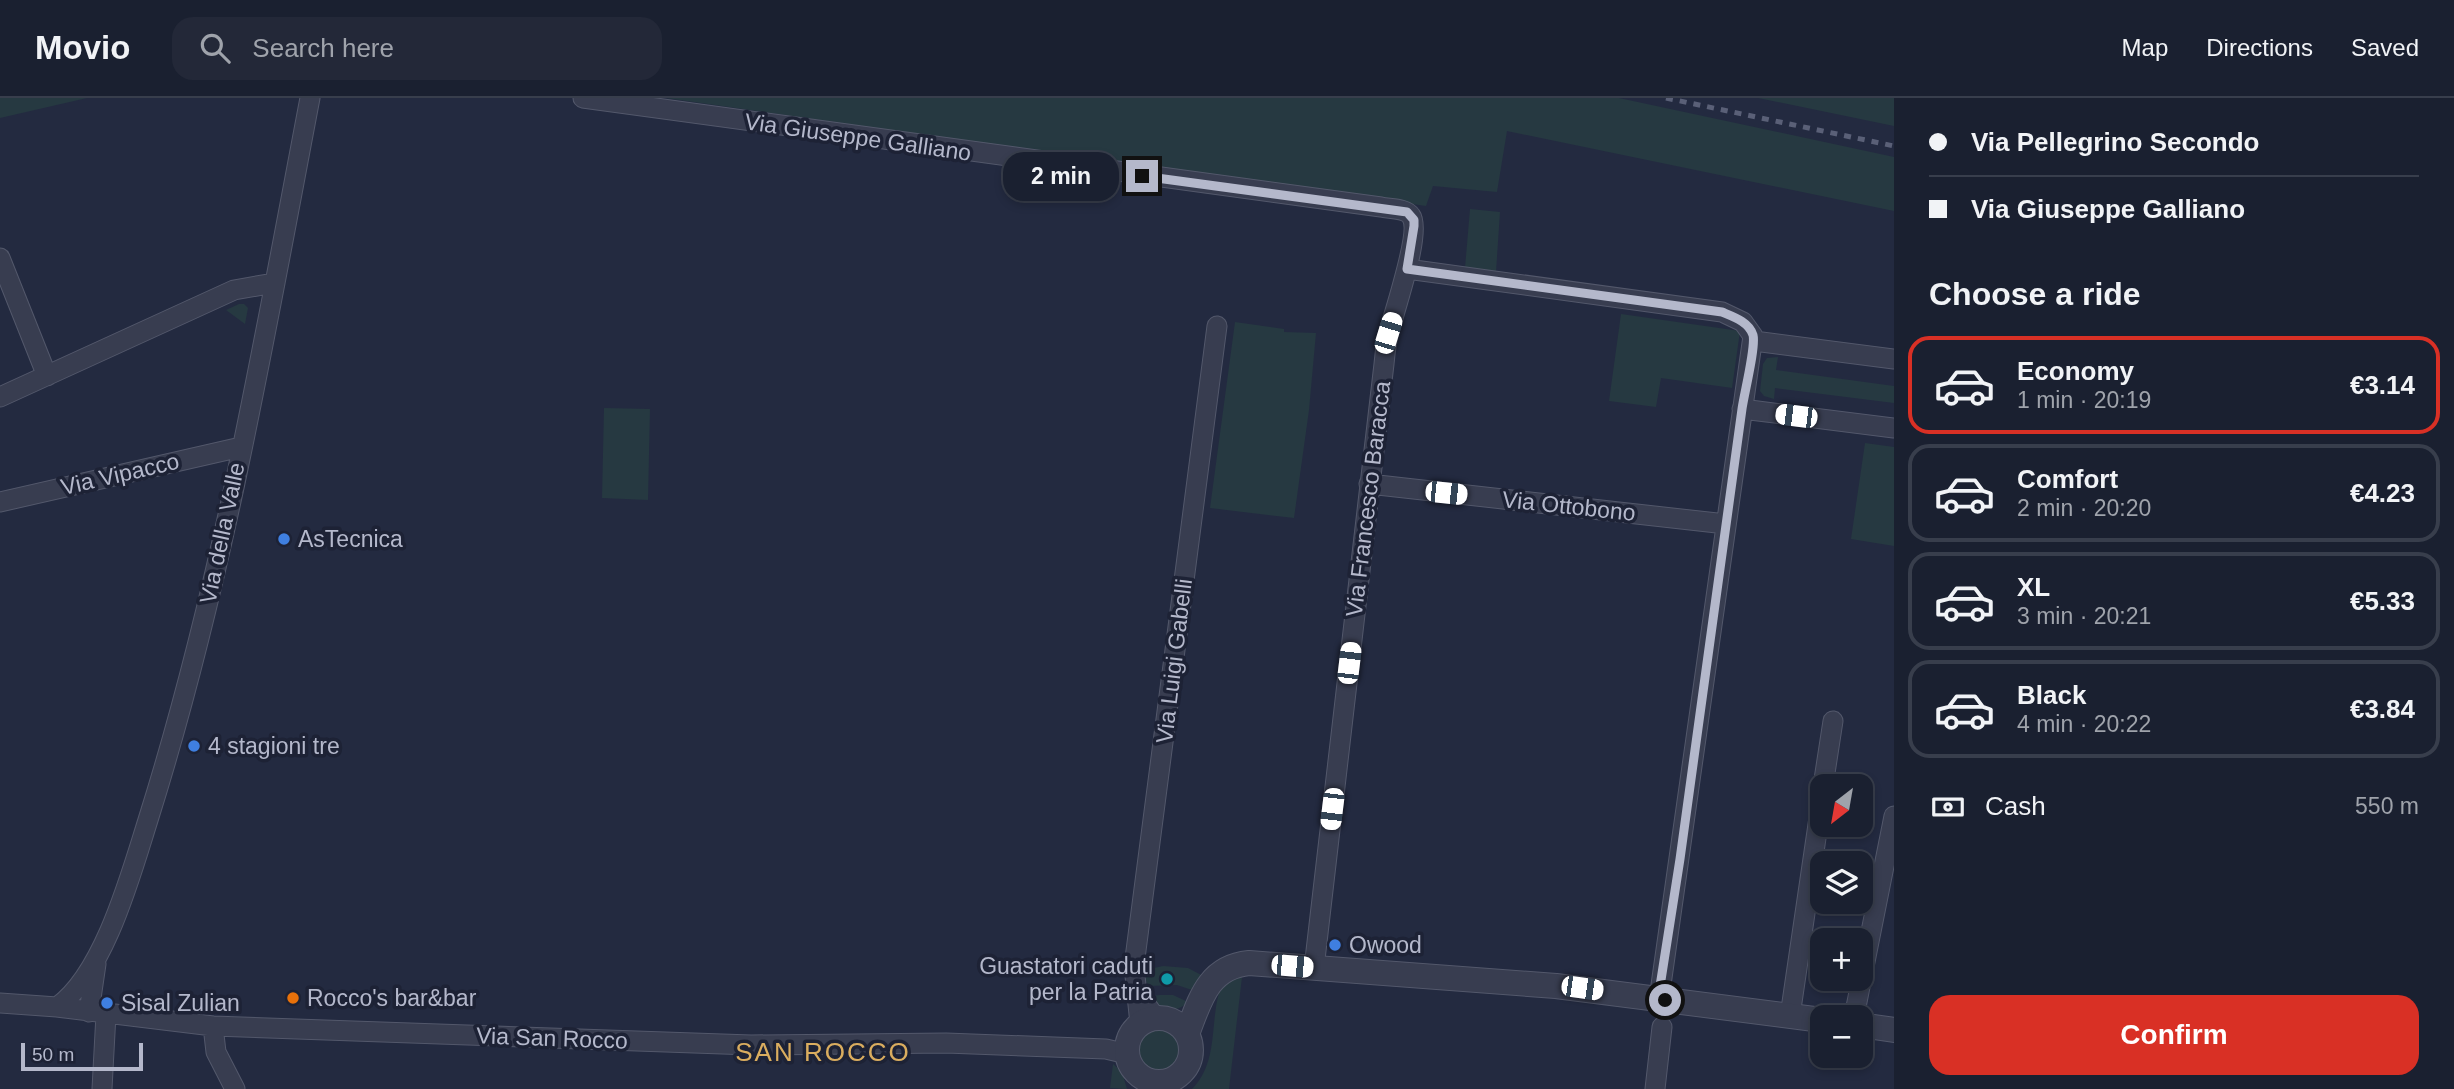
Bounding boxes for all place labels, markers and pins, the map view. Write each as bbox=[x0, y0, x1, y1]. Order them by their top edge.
place label: AsTecnica bbox=[298, 526, 403, 552]
marker: AsTecnica bbox=[276, 531, 292, 547]
place label: 4 stagioni tre bbox=[208, 733, 340, 759]
marker: 4 stagioni tre bbox=[186, 738, 202, 754]
place label: Owood bbox=[1349, 932, 1422, 958]
marker: Owood bbox=[1327, 937, 1343, 953]
place label: Guastatori caduti per la Patria bbox=[979, 953, 1153, 1005]
marker: Guastatori caduti per la Patria bbox=[1159, 971, 1175, 987]
place label: Rocco's bar&bar bbox=[307, 985, 477, 1011]
place label: Sisal Zulian bbox=[121, 990, 240, 1016]
marker: Rocco's bar&bar bbox=[285, 990, 301, 1006]
marker: Sisal Zulian bbox=[99, 995, 115, 1011]

